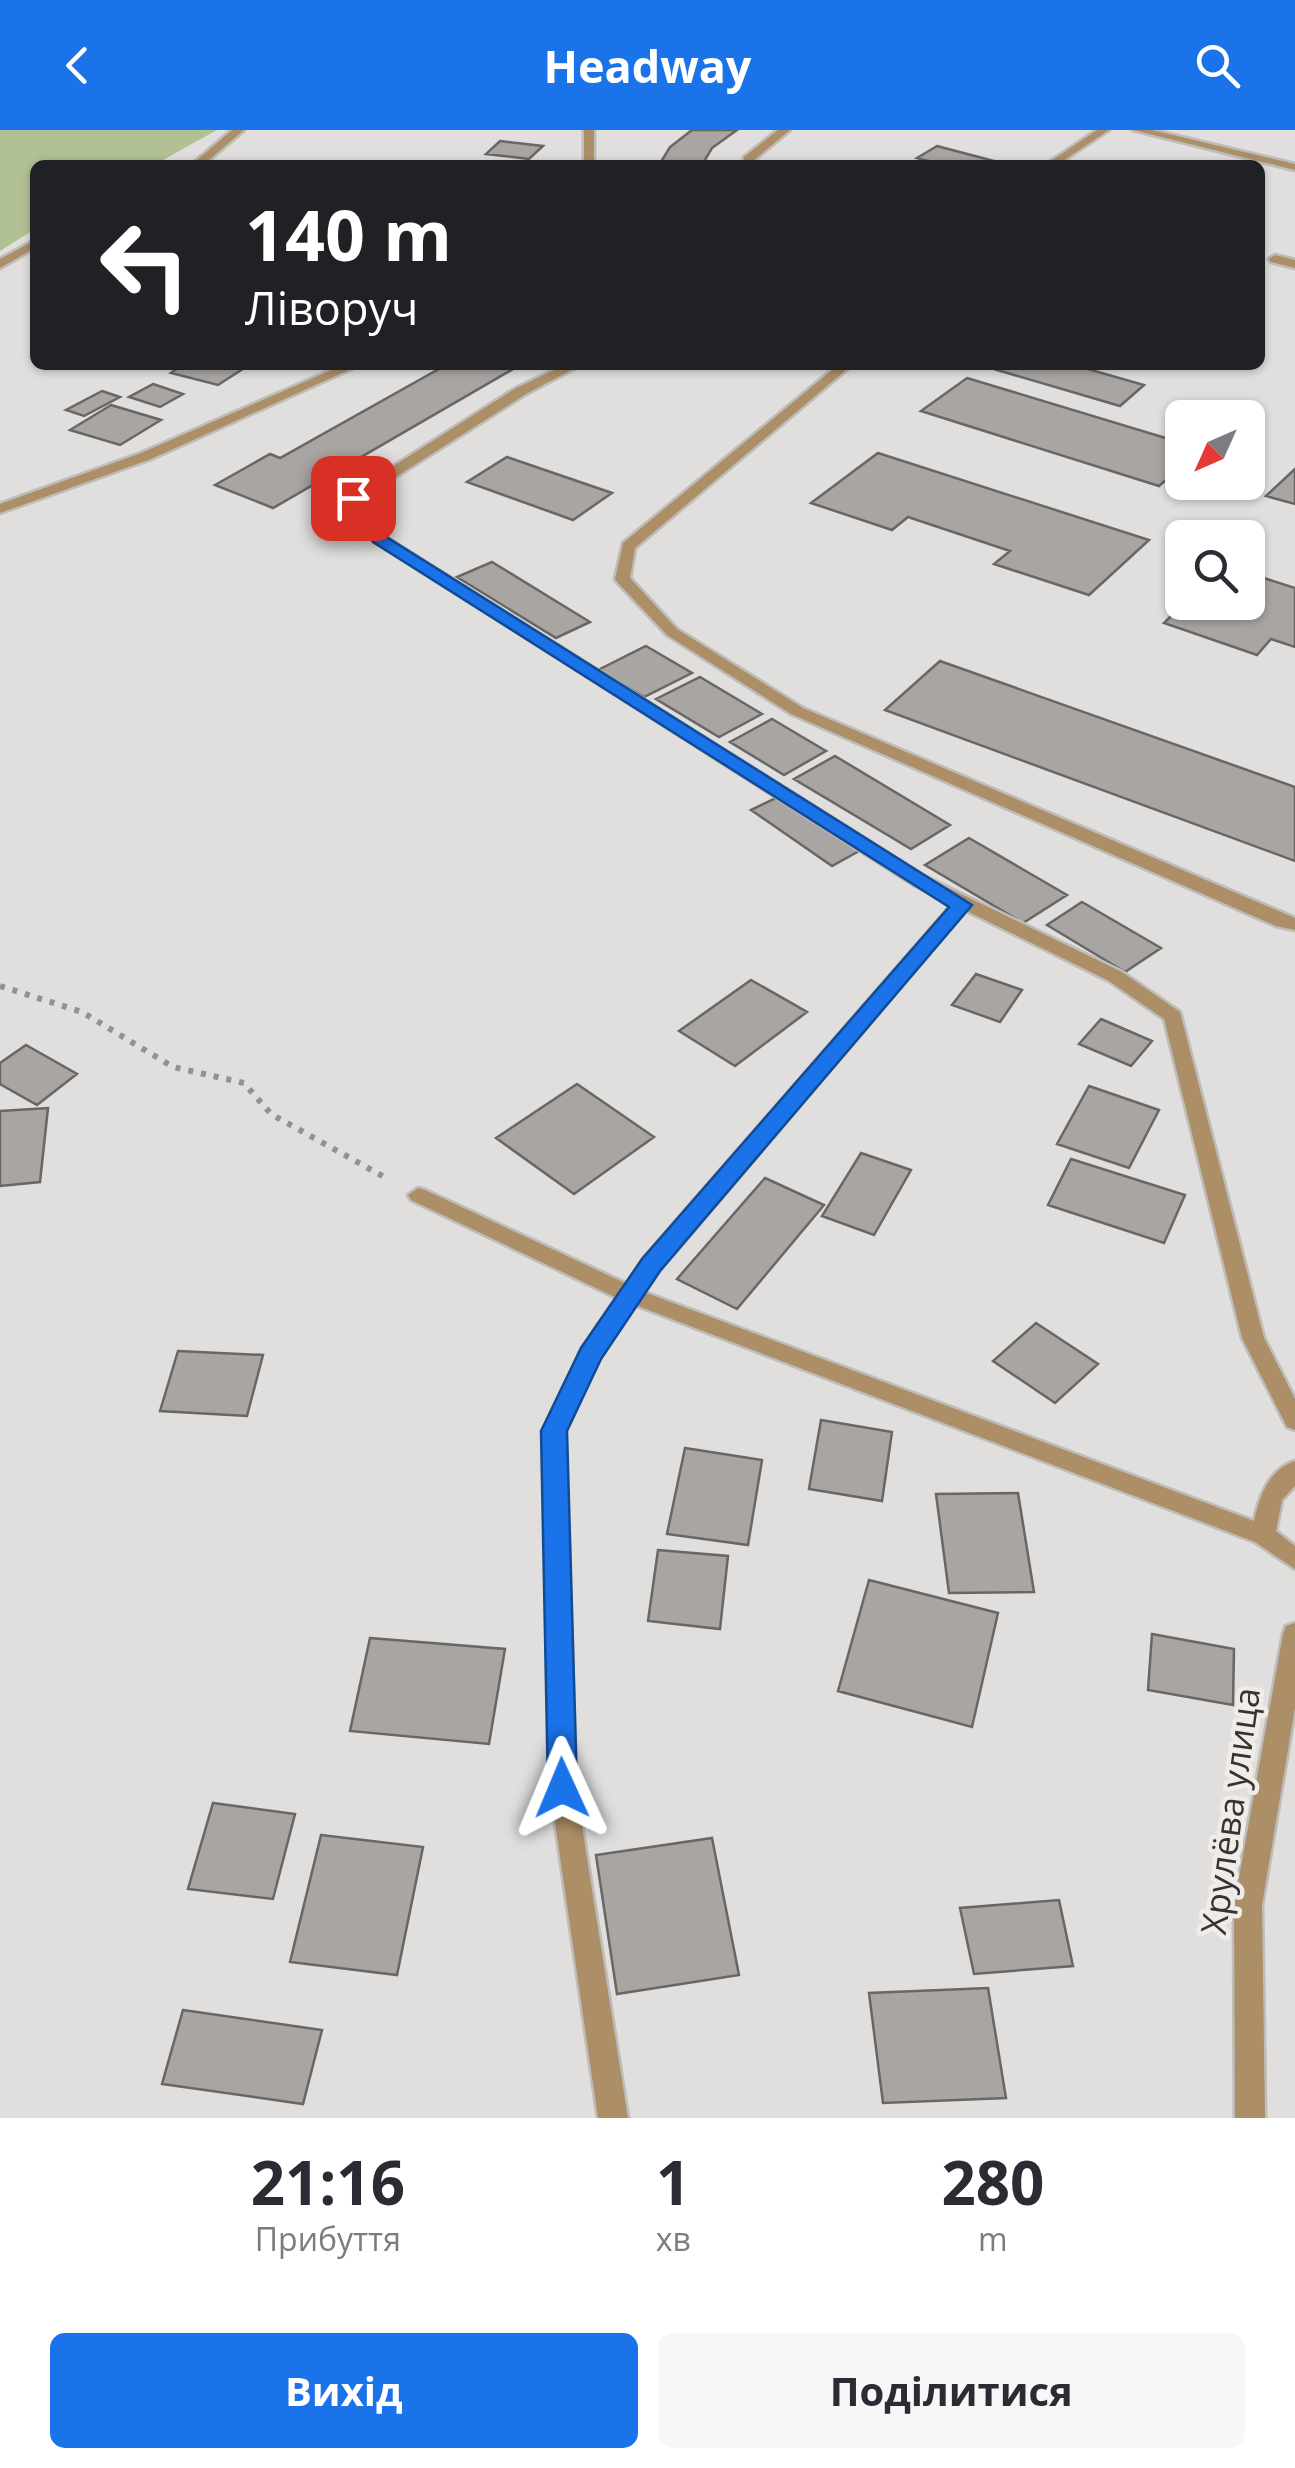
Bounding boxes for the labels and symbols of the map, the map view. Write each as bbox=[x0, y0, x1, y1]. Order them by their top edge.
north arrow bbox=[1165, 400, 1265, 500]
pin bbox=[311, 456, 396, 541]
street label: Хрулёва улица bbox=[1189, 1684, 1270, 1937]
position arrow bbox=[510, 1736, 614, 1840]

